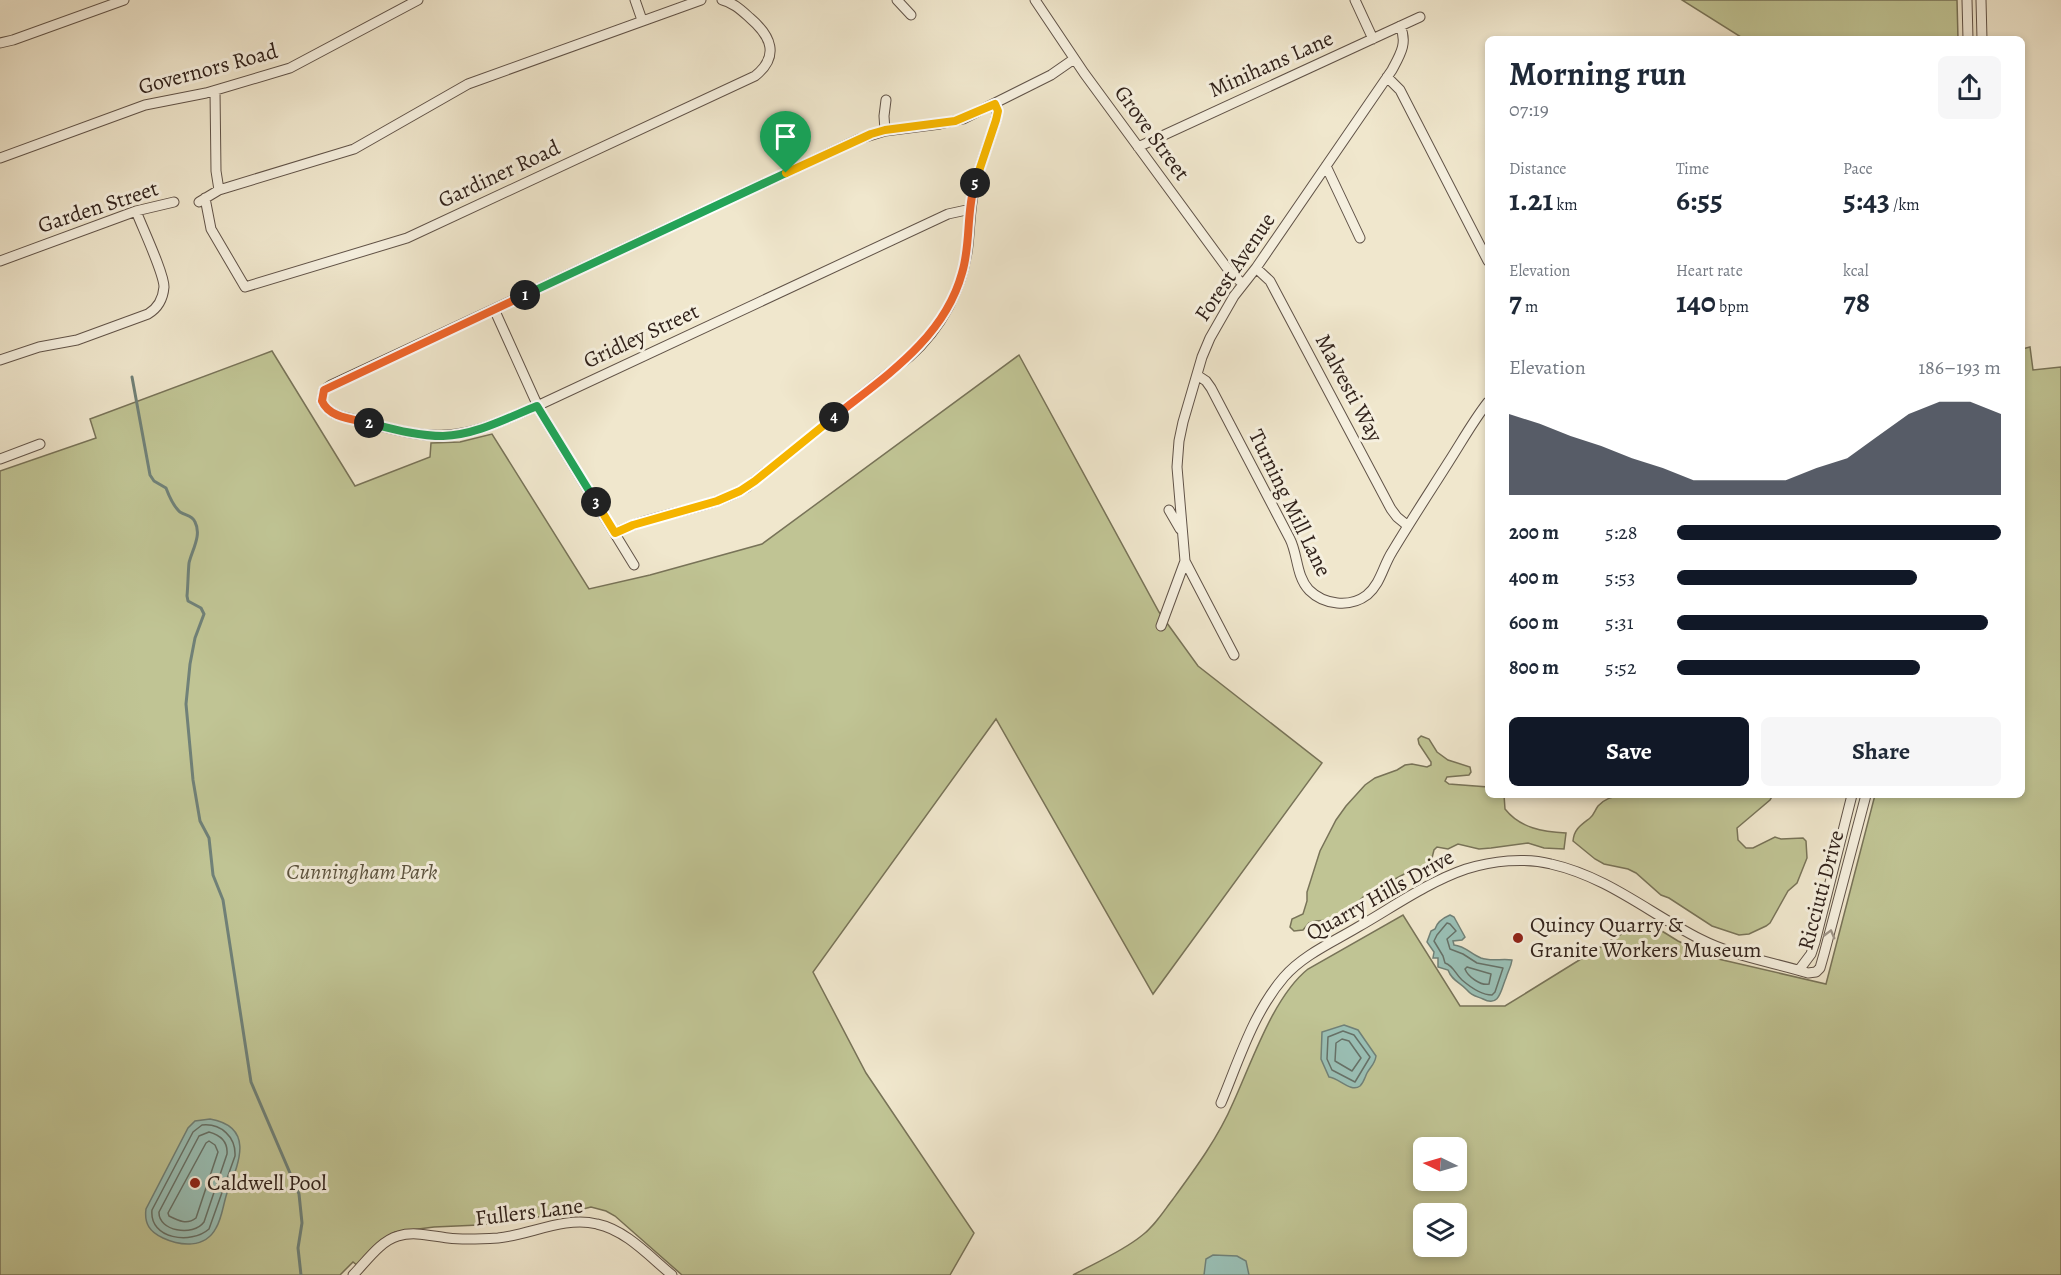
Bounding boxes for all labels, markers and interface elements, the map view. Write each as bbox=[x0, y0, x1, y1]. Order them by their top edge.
street label: Minihans Lane bbox=[1204, 23, 1338, 105]
street label: Governors Road bbox=[135, 36, 281, 102]
text: Morning run bbox=[1509, 51, 1686, 96]
button: share bbox=[1938, 56, 2001, 119]
street label: Grove Street bbox=[1107, 79, 1197, 187]
text: 07:19 bbox=[1509, 96, 1549, 123]
pin bbox=[760, 111, 811, 173]
icon: arrive bbox=[769, 120, 802, 153]
street label: Gardiner Road bbox=[433, 133, 565, 215]
text: Distance bbox=[1509, 158, 1566, 180]
text: Time bbox=[1676, 158, 1709, 180]
text: Pace bbox=[1843, 158, 1873, 180]
pin: 5 bbox=[960, 168, 990, 198]
text: 5 bbox=[972, 172, 978, 194]
street label: Garden Street bbox=[34, 173, 162, 241]
text: 1.21 bbox=[1509, 180, 1553, 220]
text: 6:55 bbox=[1676, 180, 1723, 220]
text: 5:43 bbox=[1843, 180, 1890, 220]
text: km bbox=[1553, 194, 1578, 216]
text: /km bbox=[1890, 194, 1920, 216]
street label: Forest Avenue bbox=[1188, 207, 1282, 327]
text: Elevation bbox=[1509, 260, 1570, 282]
text: Heart rate bbox=[1676, 260, 1743, 282]
text: kcal bbox=[1843, 260, 1869, 282]
pin: 1 bbox=[510, 280, 540, 310]
text: 7 bbox=[1509, 282, 1522, 322]
text: 140 bbox=[1676, 282, 1716, 322]
text: 78 bbox=[1843, 282, 1870, 322]
text: 1 bbox=[522, 284, 528, 306]
street label: Gridley Street bbox=[578, 296, 704, 376]
text: m bbox=[1522, 296, 1538, 318]
text: bpm bbox=[1716, 296, 1749, 318]
street label: Malvesti Way bbox=[1308, 329, 1390, 447]
text: Elevation bbox=[1509, 354, 1586, 381]
text: 186–193 m bbox=[1918, 354, 2001, 381]
pin: 4 bbox=[819, 402, 849, 432]
text: 4 bbox=[830, 406, 838, 428]
pin: 2 bbox=[354, 408, 384, 438]
text: 2 bbox=[365, 412, 373, 434]
street label: Turning Mill Lane bbox=[1241, 424, 1339, 582]
pin: 3 bbox=[581, 487, 611, 517]
text: 3 bbox=[593, 491, 599, 513]
text: 200 m bbox=[1509, 519, 1559, 546]
text: 5:28 bbox=[1605, 519, 1638, 546]
text: 400 m bbox=[1509, 564, 1559, 591]
text: 5:53 bbox=[1605, 564, 1635, 591]
text: 600 m bbox=[1509, 609, 1559, 636]
text: 5:31 bbox=[1605, 609, 1634, 636]
text: 800 m bbox=[1509, 654, 1559, 681]
text: 5:52 bbox=[1605, 654, 1636, 681]
button: Save bbox=[1509, 717, 1749, 786]
button: Share bbox=[1761, 717, 2001, 786]
street label: Ricciuti Drive bbox=[1791, 827, 1851, 953]
street label: Quarry Hills Drive bbox=[1301, 842, 1459, 948]
park label: Cunningham Park bbox=[286, 857, 438, 887]
place label: Quincy Quarry & Granite Workers Museum bbox=[1530, 910, 1762, 965]
one-way arrow bbox=[1822, 929, 1835, 939]
marker: Quincy Quarry & Granite Workers Museum bbox=[1511, 931, 1525, 945]
north arrow bbox=[1413, 1137, 1467, 1191]
map controls bbox=[1413, 1137, 1467, 1257]
place label: Caldwell Pool bbox=[207, 1168, 327, 1198]
marker: Caldwell Pool bbox=[188, 1176, 202, 1190]
street label: Fullers Lane bbox=[473, 1190, 585, 1234]
button: layers bbox=[1413, 1203, 1467, 1257]

